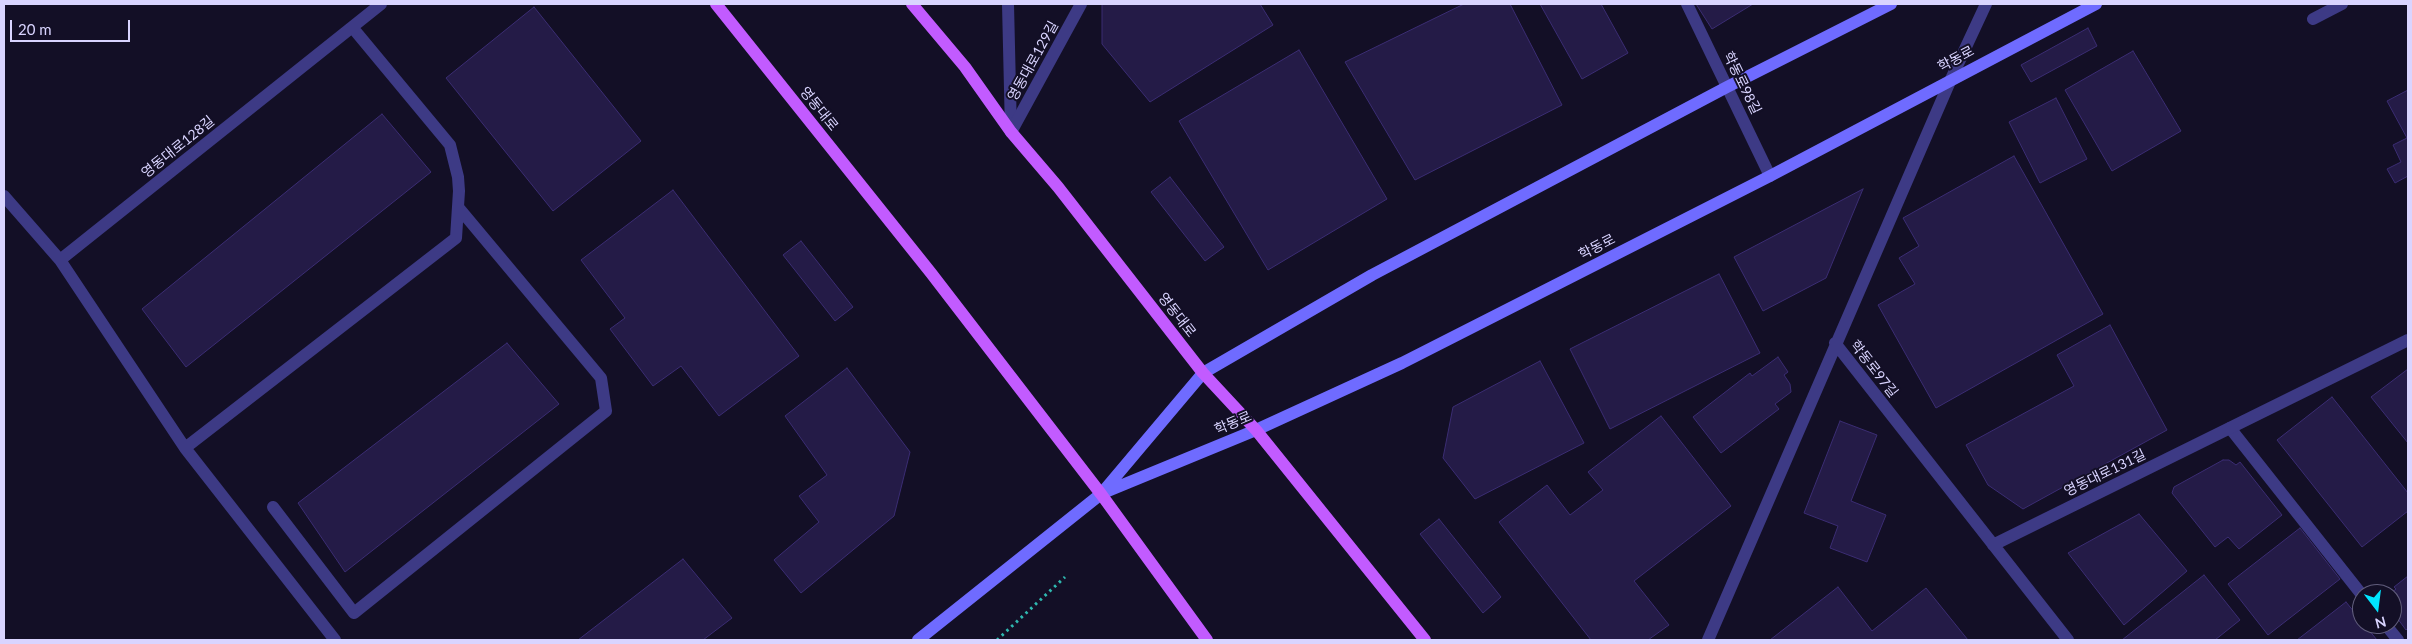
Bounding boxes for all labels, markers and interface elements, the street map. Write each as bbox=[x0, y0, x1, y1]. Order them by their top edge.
scale bar bbox=[12, 10, 132, 42]
street label: 영동대로129길 bbox=[1004, 18, 1062, 104]
text: 20 m bbox=[18, 20, 52, 38]
street label: 학동로 bbox=[1935, 43, 1977, 75]
street label: 학동로98길 bbox=[1720, 49, 1764, 117]
street label: 영동대로 bbox=[796, 84, 842, 134]
street label: 영동대로128길 bbox=[138, 113, 218, 181]
street label: 학동로 bbox=[1576, 231, 1618, 263]
street label: 영동대로 bbox=[1155, 290, 1199, 340]
street label: 학동로97길 bbox=[1847, 337, 1901, 401]
street label: 학동로 bbox=[1212, 408, 1254, 438]
street label: 영동대로131길 bbox=[2061, 446, 2149, 500]
north arrow bbox=[2352, 584, 2402, 634]
text: N bbox=[2373, 613, 2388, 633]

